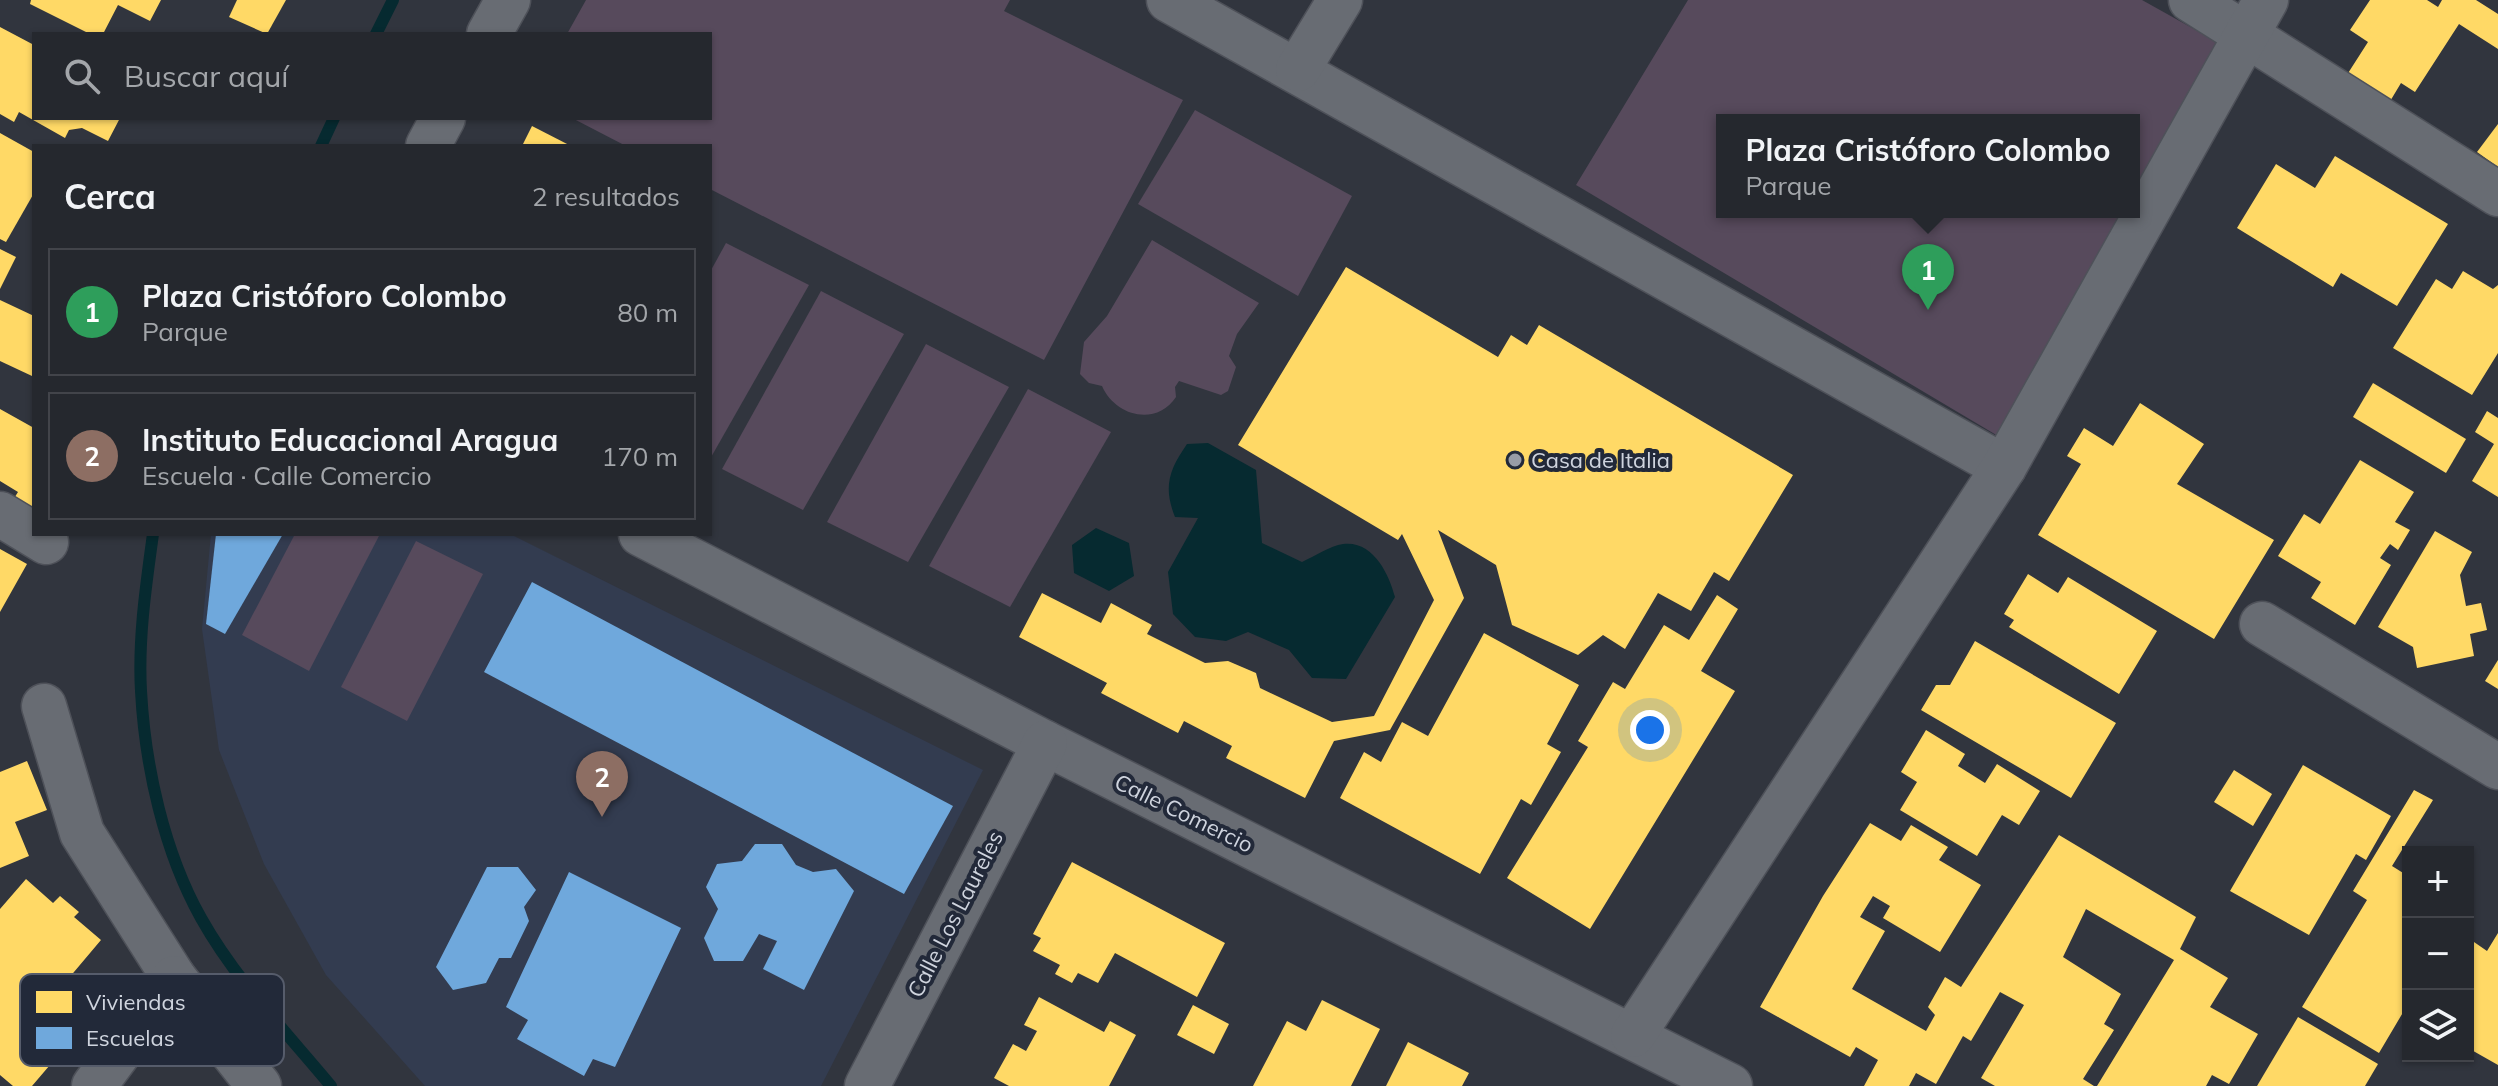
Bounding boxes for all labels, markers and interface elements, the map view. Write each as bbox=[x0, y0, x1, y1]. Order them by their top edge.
search box bbox=[32, 32, 712, 120]
icon: search bbox=[60, 54, 104, 98]
text: Buscar aquí bbox=[124, 57, 289, 95]
popup bbox=[1716, 114, 2140, 218]
text: Plaza Cristóforo Colombo bbox=[1746, 131, 2110, 169]
text: Parque bbox=[1746, 169, 1831, 202]
text: Cerca bbox=[64, 175, 156, 218]
text: 2 resultados bbox=[532, 180, 680, 213]
pin: 1 bbox=[1902, 244, 1954, 310]
text: Plaza Cristóforo Colombo bbox=[142, 277, 507, 315]
text: 1 bbox=[84, 296, 100, 329]
text: 80 m bbox=[617, 296, 678, 329]
text: Parque bbox=[142, 315, 228, 348]
text: Instituto Educacional Aragua bbox=[142, 421, 558, 459]
text: 2 bbox=[84, 440, 100, 473]
text: 170 m bbox=[602, 440, 678, 473]
place label: Casa de Italia bbox=[1531, 446, 1670, 474]
marker: Casa de Italia bbox=[1506, 451, 1524, 469]
text: Escuela · Calle Comercio bbox=[142, 459, 432, 492]
your location bbox=[1630, 710, 1670, 750]
pin: 2 bbox=[576, 751, 628, 817]
street label: Calle Comercio bbox=[1110, 767, 1258, 859]
street label: Calle Los Laureles bbox=[901, 826, 1009, 1002]
map controls bbox=[2402, 846, 2474, 1062]
button: + bbox=[2402, 846, 2474, 918]
button: − bbox=[2402, 918, 2474, 990]
legend bbox=[20, 974, 284, 1066]
text: Viviendas bbox=[86, 988, 186, 1016]
button: layers bbox=[2402, 990, 2474, 1062]
text: Escuelas bbox=[86, 1024, 175, 1052]

